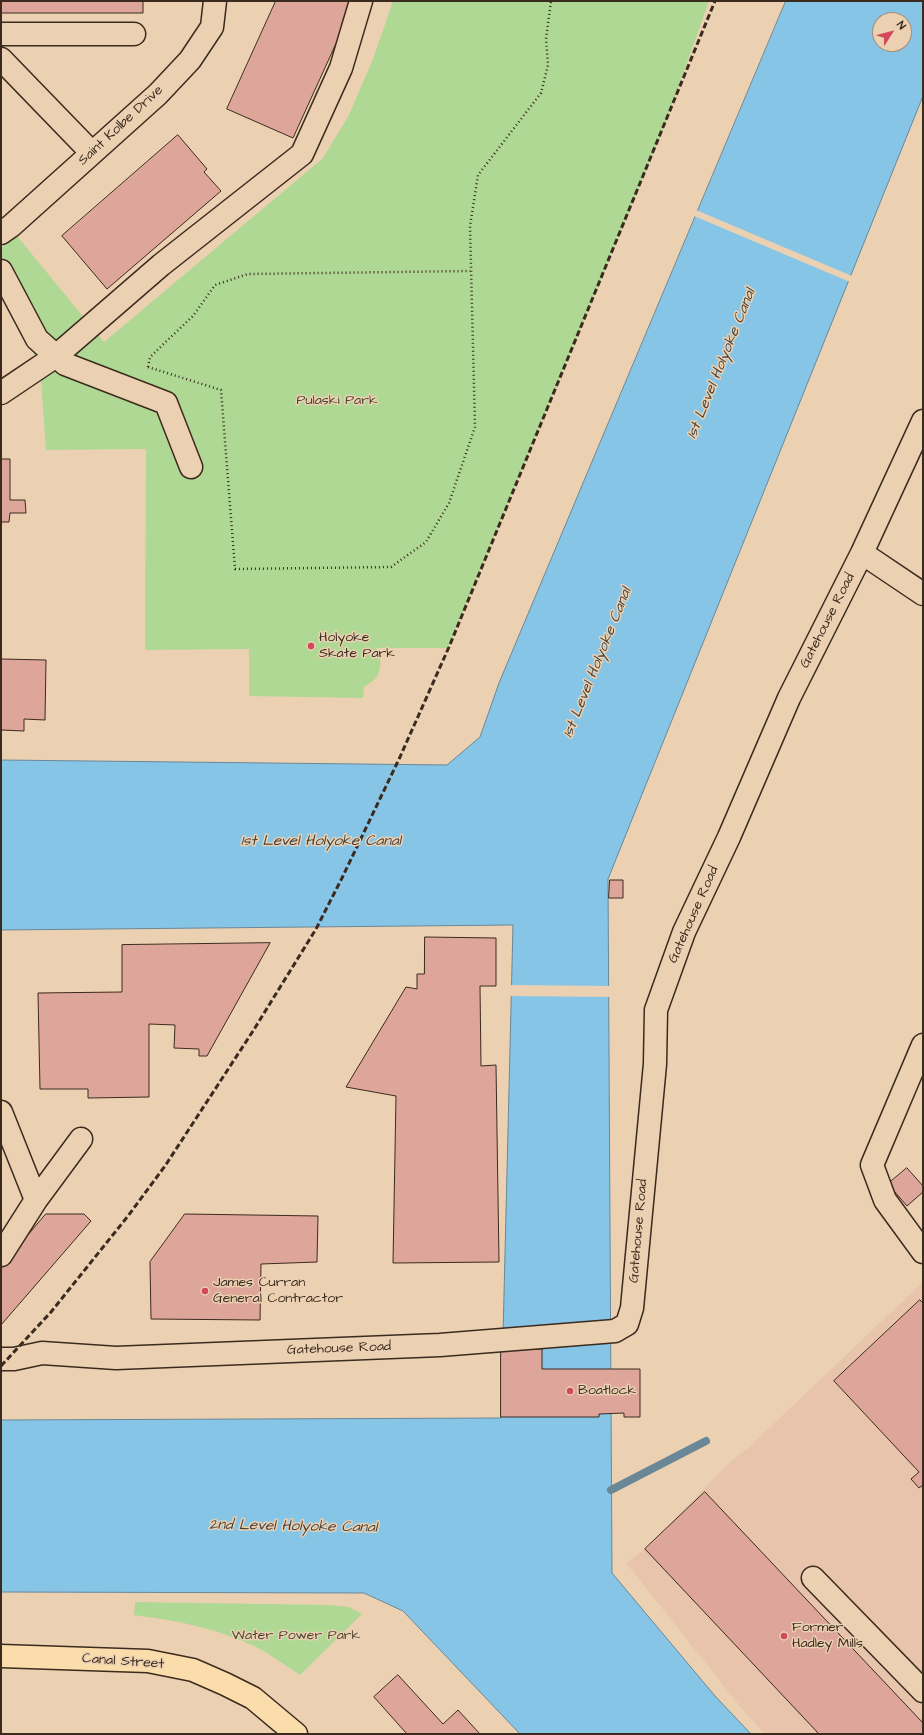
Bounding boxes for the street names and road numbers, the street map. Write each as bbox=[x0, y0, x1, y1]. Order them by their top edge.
street label: Saint Kolbe Drive bbox=[75, 82, 167, 170]
street label: Gatehouse Road bbox=[797, 571, 859, 671]
street label: Gatehouse Road bbox=[665, 864, 723, 966]
street label: Gatehouse Road bbox=[626, 1178, 652, 1284]
street label: Gatehouse Road bbox=[287, 1339, 391, 1359]
street label: Canal Street bbox=[81, 1651, 165, 1673]

